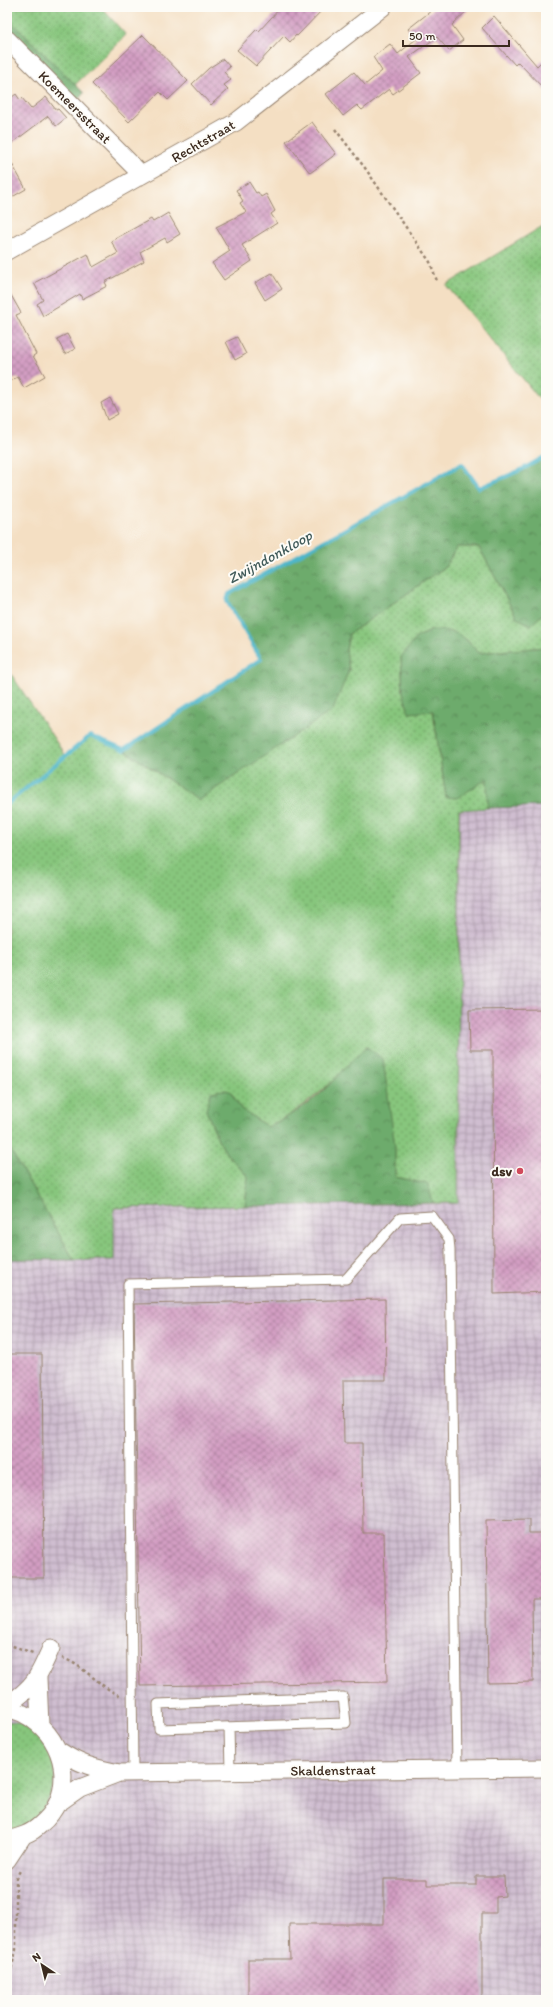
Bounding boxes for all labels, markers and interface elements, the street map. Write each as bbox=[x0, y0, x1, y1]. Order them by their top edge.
scale bar bbox=[403, 22, 509, 48]
text: 50 m bbox=[409, 29, 435, 43]
street label: Koemeersstraat bbox=[35, 67, 115, 147]
street label: Rechtstraat bbox=[168, 116, 238, 166]
water label: Zwijndonkloop bbox=[225, 526, 316, 587]
place label: dsv bbox=[492, 1163, 513, 1180]
marker: dsv bbox=[515, 1166, 525, 1176]
street label: Skaldenstraat bbox=[290, 1761, 376, 1780]
north arrow bbox=[22, 1945, 62, 1985]
text: N bbox=[30, 1950, 43, 1965]

